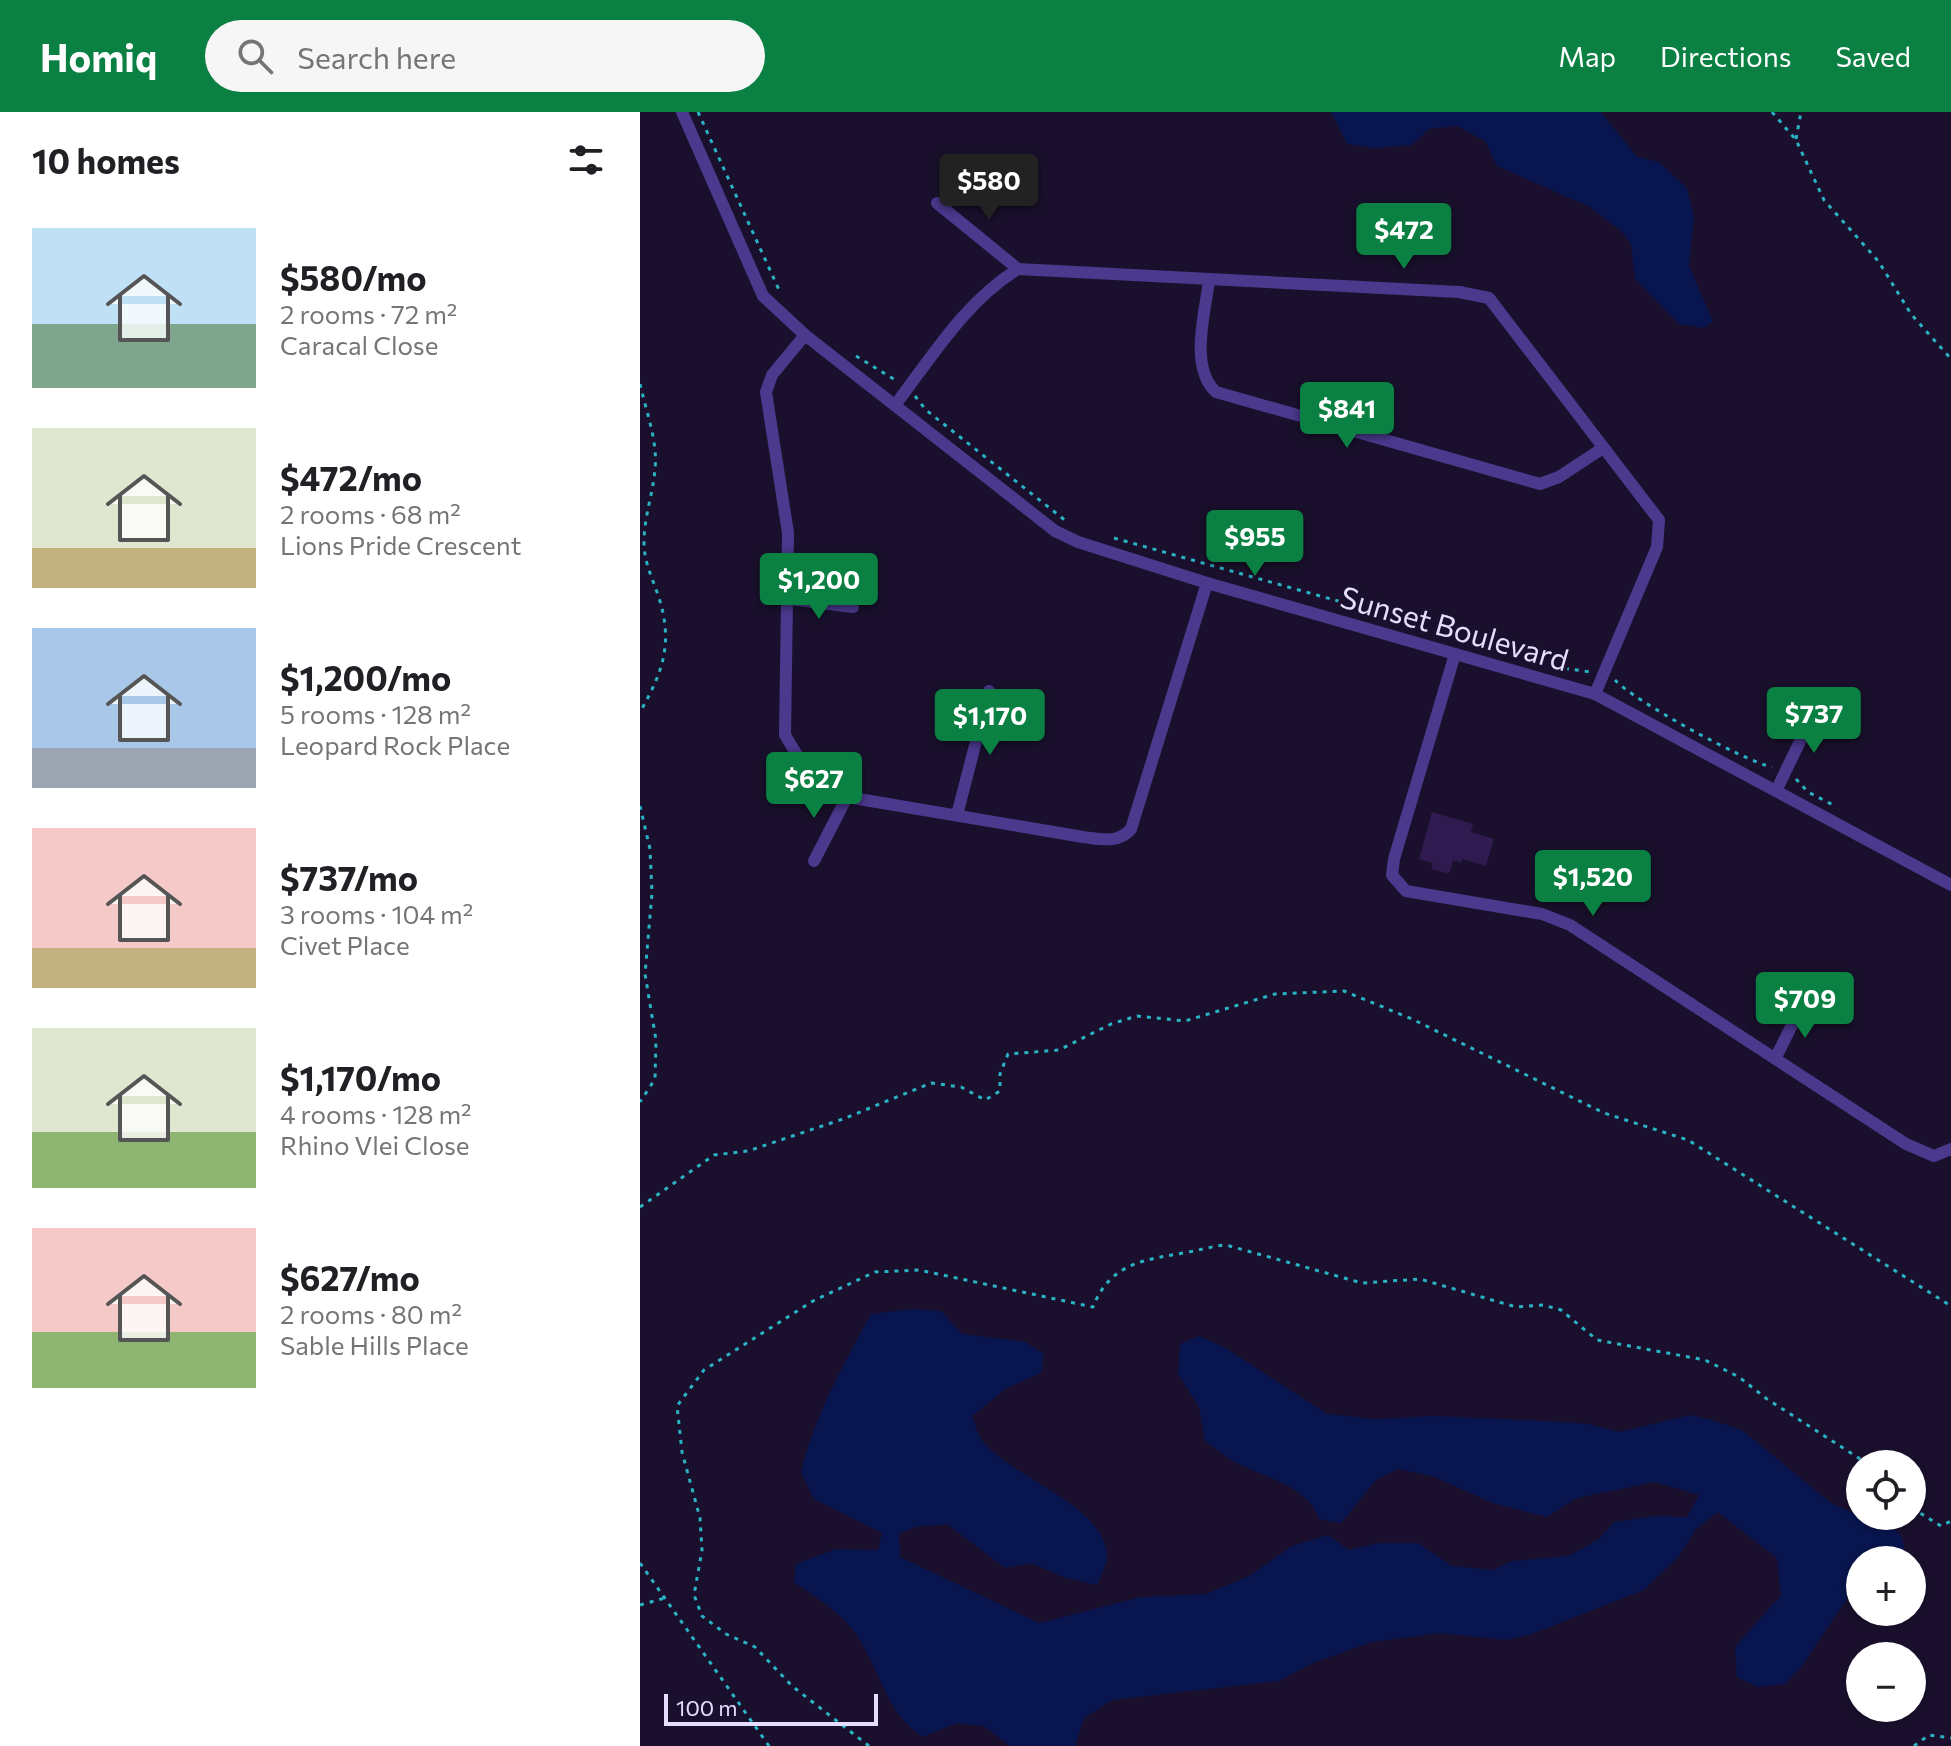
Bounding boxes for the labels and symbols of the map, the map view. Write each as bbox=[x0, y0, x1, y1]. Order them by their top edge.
pin: $580 bbox=[942, 154, 1036, 222]
pin: $472 bbox=[1357, 203, 1451, 271]
pin: $841 bbox=[1300, 382, 1394, 450]
pin: $955 bbox=[1208, 510, 1302, 578]
pin: $1,200 bbox=[754, 553, 884, 621]
street label: Sunset Boulevard bbox=[1337, 577, 1573, 677]
pin: $737 bbox=[1767, 687, 1861, 755]
pin: $1,170 bbox=[925, 689, 1055, 757]
pin: $627 bbox=[767, 752, 861, 820]
pin: $1,520 bbox=[1528, 850, 1658, 918]
pin: $709 bbox=[1758, 972, 1852, 1040]
scale bar bbox=[664, 1690, 878, 1726]

